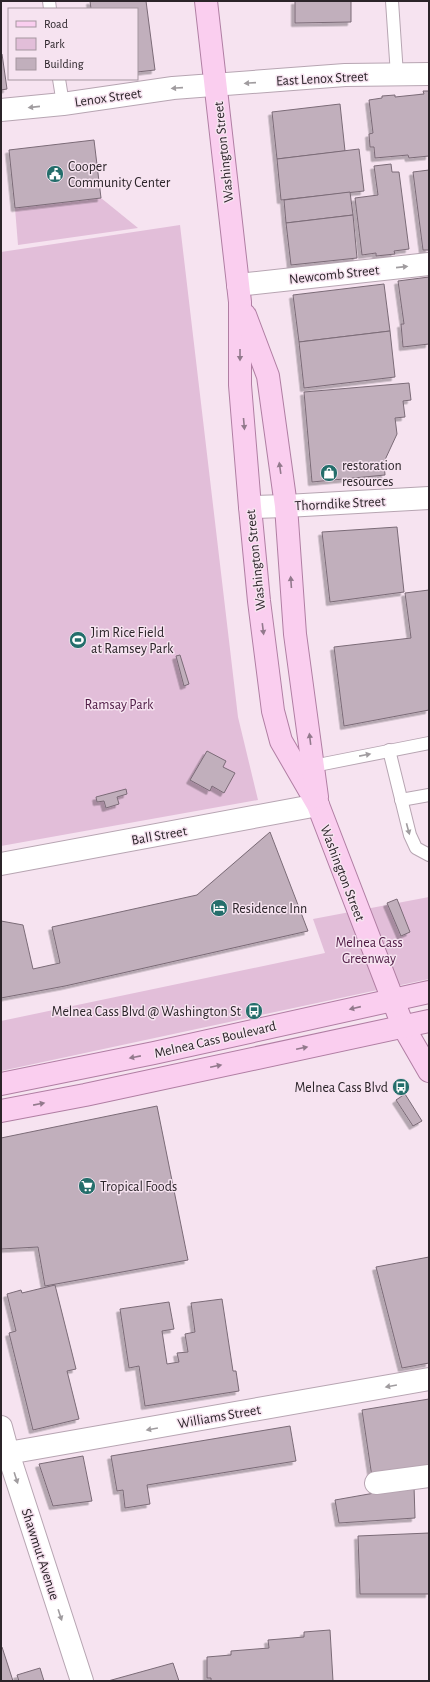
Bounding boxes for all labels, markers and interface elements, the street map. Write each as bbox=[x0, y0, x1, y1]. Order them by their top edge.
legend bbox=[8, 8, 138, 80]
text: Road bbox=[44, 18, 68, 30]
text: Park bbox=[44, 38, 65, 50]
text: Building bbox=[44, 58, 84, 70]
street label: East Lenox Street bbox=[276, 70, 369, 88]
one-way arrow bbox=[244, 79, 256, 86]
one-way arrow bbox=[171, 84, 183, 91]
street label: Lenox Street bbox=[74, 86, 143, 110]
street label: Washington Street bbox=[212, 100, 236, 203]
one-way arrow bbox=[28, 103, 40, 110]
place label: Cooper Community Center bbox=[68, 160, 171, 190]
public building icon: Cooper Community Center bbox=[45, 164, 65, 184]
street label: Newcomb Street bbox=[288, 263, 380, 287]
one-way arrow bbox=[396, 264, 408, 270]
one-way arrow bbox=[237, 349, 243, 362]
one-way arrow bbox=[240, 418, 247, 430]
place label: restoration resources bbox=[342, 459, 402, 489]
one-way arrow bbox=[277, 462, 284, 474]
shop icon: restoration resources bbox=[319, 463, 339, 483]
street label: Thorndike Street bbox=[294, 495, 386, 513]
street label: Washington Street bbox=[244, 508, 268, 611]
one-way arrow bbox=[288, 576, 295, 588]
one-way arrow bbox=[259, 623, 266, 635]
place label: Jim Rice Field at Ramsey Park bbox=[91, 626, 174, 656]
sports icon: Jim Rice Field at Ramsey Park bbox=[68, 630, 88, 650]
park label: Ramsay Park bbox=[85, 698, 154, 712]
one-way arrow bbox=[306, 733, 313, 745]
one-way arrow bbox=[358, 752, 371, 758]
street label: Washington Street bbox=[317, 823, 367, 924]
one-way arrow bbox=[406, 823, 412, 835]
street label: Ball Street bbox=[130, 824, 189, 848]
hotel icon: Residence Inn bbox=[209, 898, 229, 918]
place label: Residence Inn bbox=[232, 902, 307, 916]
park label: Melnea Cass Greenway bbox=[335, 936, 403, 966]
bus stop icon: Melnea Cass Blvd @ Washington St bbox=[244, 1001, 264, 1021]
place label: Melnea Cass Blvd @ Washington St bbox=[52, 1005, 242, 1019]
one-way arrow bbox=[349, 1005, 361, 1011]
street label: Melnea Cass Boulevard bbox=[153, 1019, 278, 1061]
one-way arrow bbox=[295, 1044, 308, 1050]
one-way arrow bbox=[129, 1054, 141, 1060]
one-way arrow bbox=[210, 1063, 222, 1069]
bus stop icon: Melnea Cass Blvd bbox=[391, 1077, 411, 1097]
place label: Melnea Cass Blvd bbox=[295, 1081, 388, 1095]
one-way arrow bbox=[33, 1100, 45, 1106]
supermarket icon: Tropical Foods bbox=[77, 1176, 97, 1196]
place label: Tropical Foods bbox=[100, 1180, 177, 1194]
one-way arrow bbox=[384, 1383, 397, 1389]
street label: Williams Street bbox=[177, 1403, 262, 1431]
one-way arrow bbox=[146, 1426, 159, 1432]
one-way arrow bbox=[13, 1472, 19, 1484]
street label: Shawmut Avenue bbox=[19, 1507, 61, 1602]
one-way arrow bbox=[58, 1609, 64, 1621]

